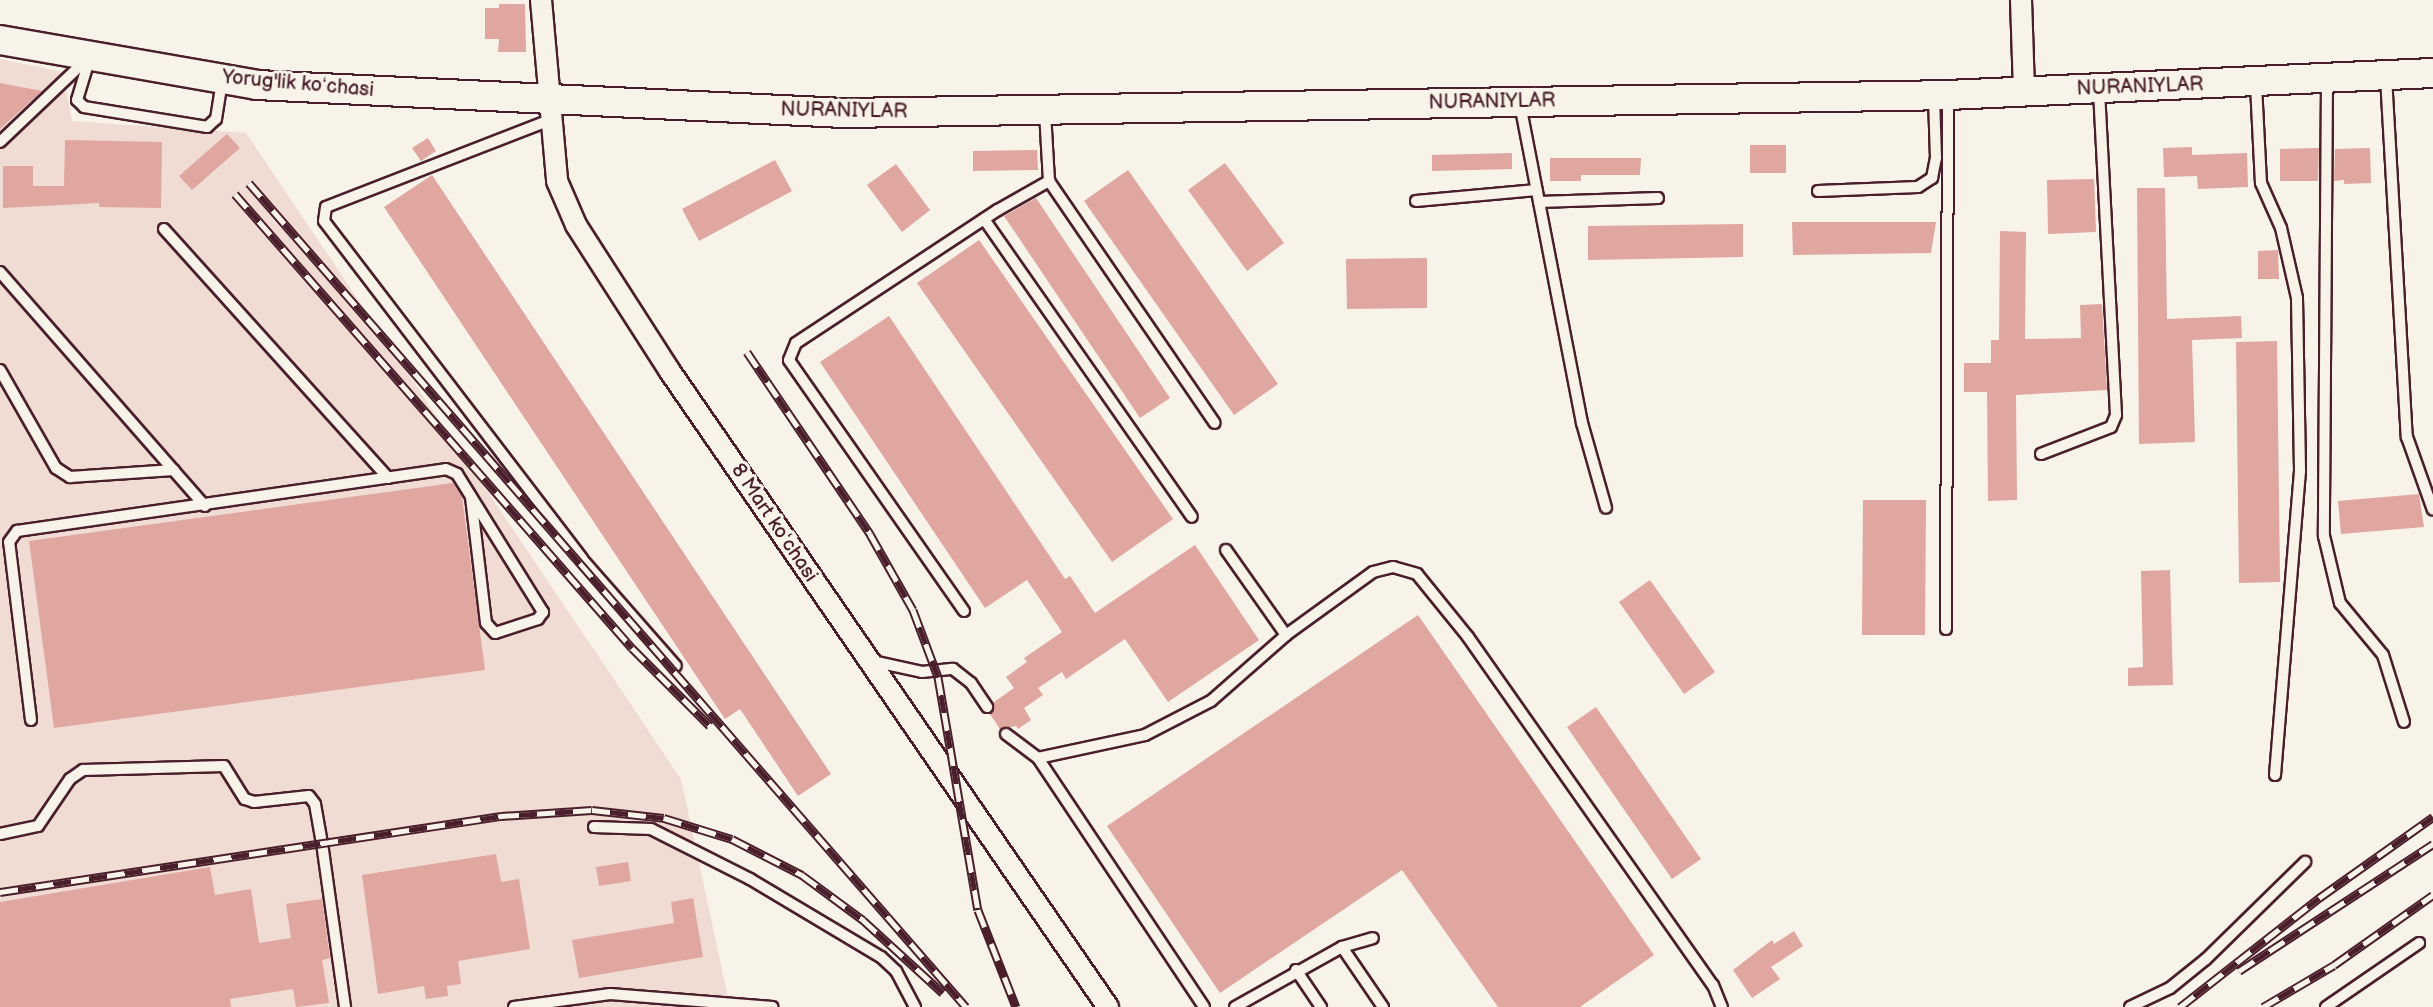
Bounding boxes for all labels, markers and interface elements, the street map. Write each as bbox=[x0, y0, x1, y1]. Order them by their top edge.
street label: Yorug'lik koʻchasi bbox=[221, 65, 375, 103]
street label: NURANIYLAR bbox=[2076, 73, 2204, 101]
street label: NURANIYLAR bbox=[1428, 89, 1556, 115]
street label: NURANIYLAR bbox=[780, 98, 908, 124]
street label: 8 Mart koʻchasi bbox=[726, 459, 822, 587]

